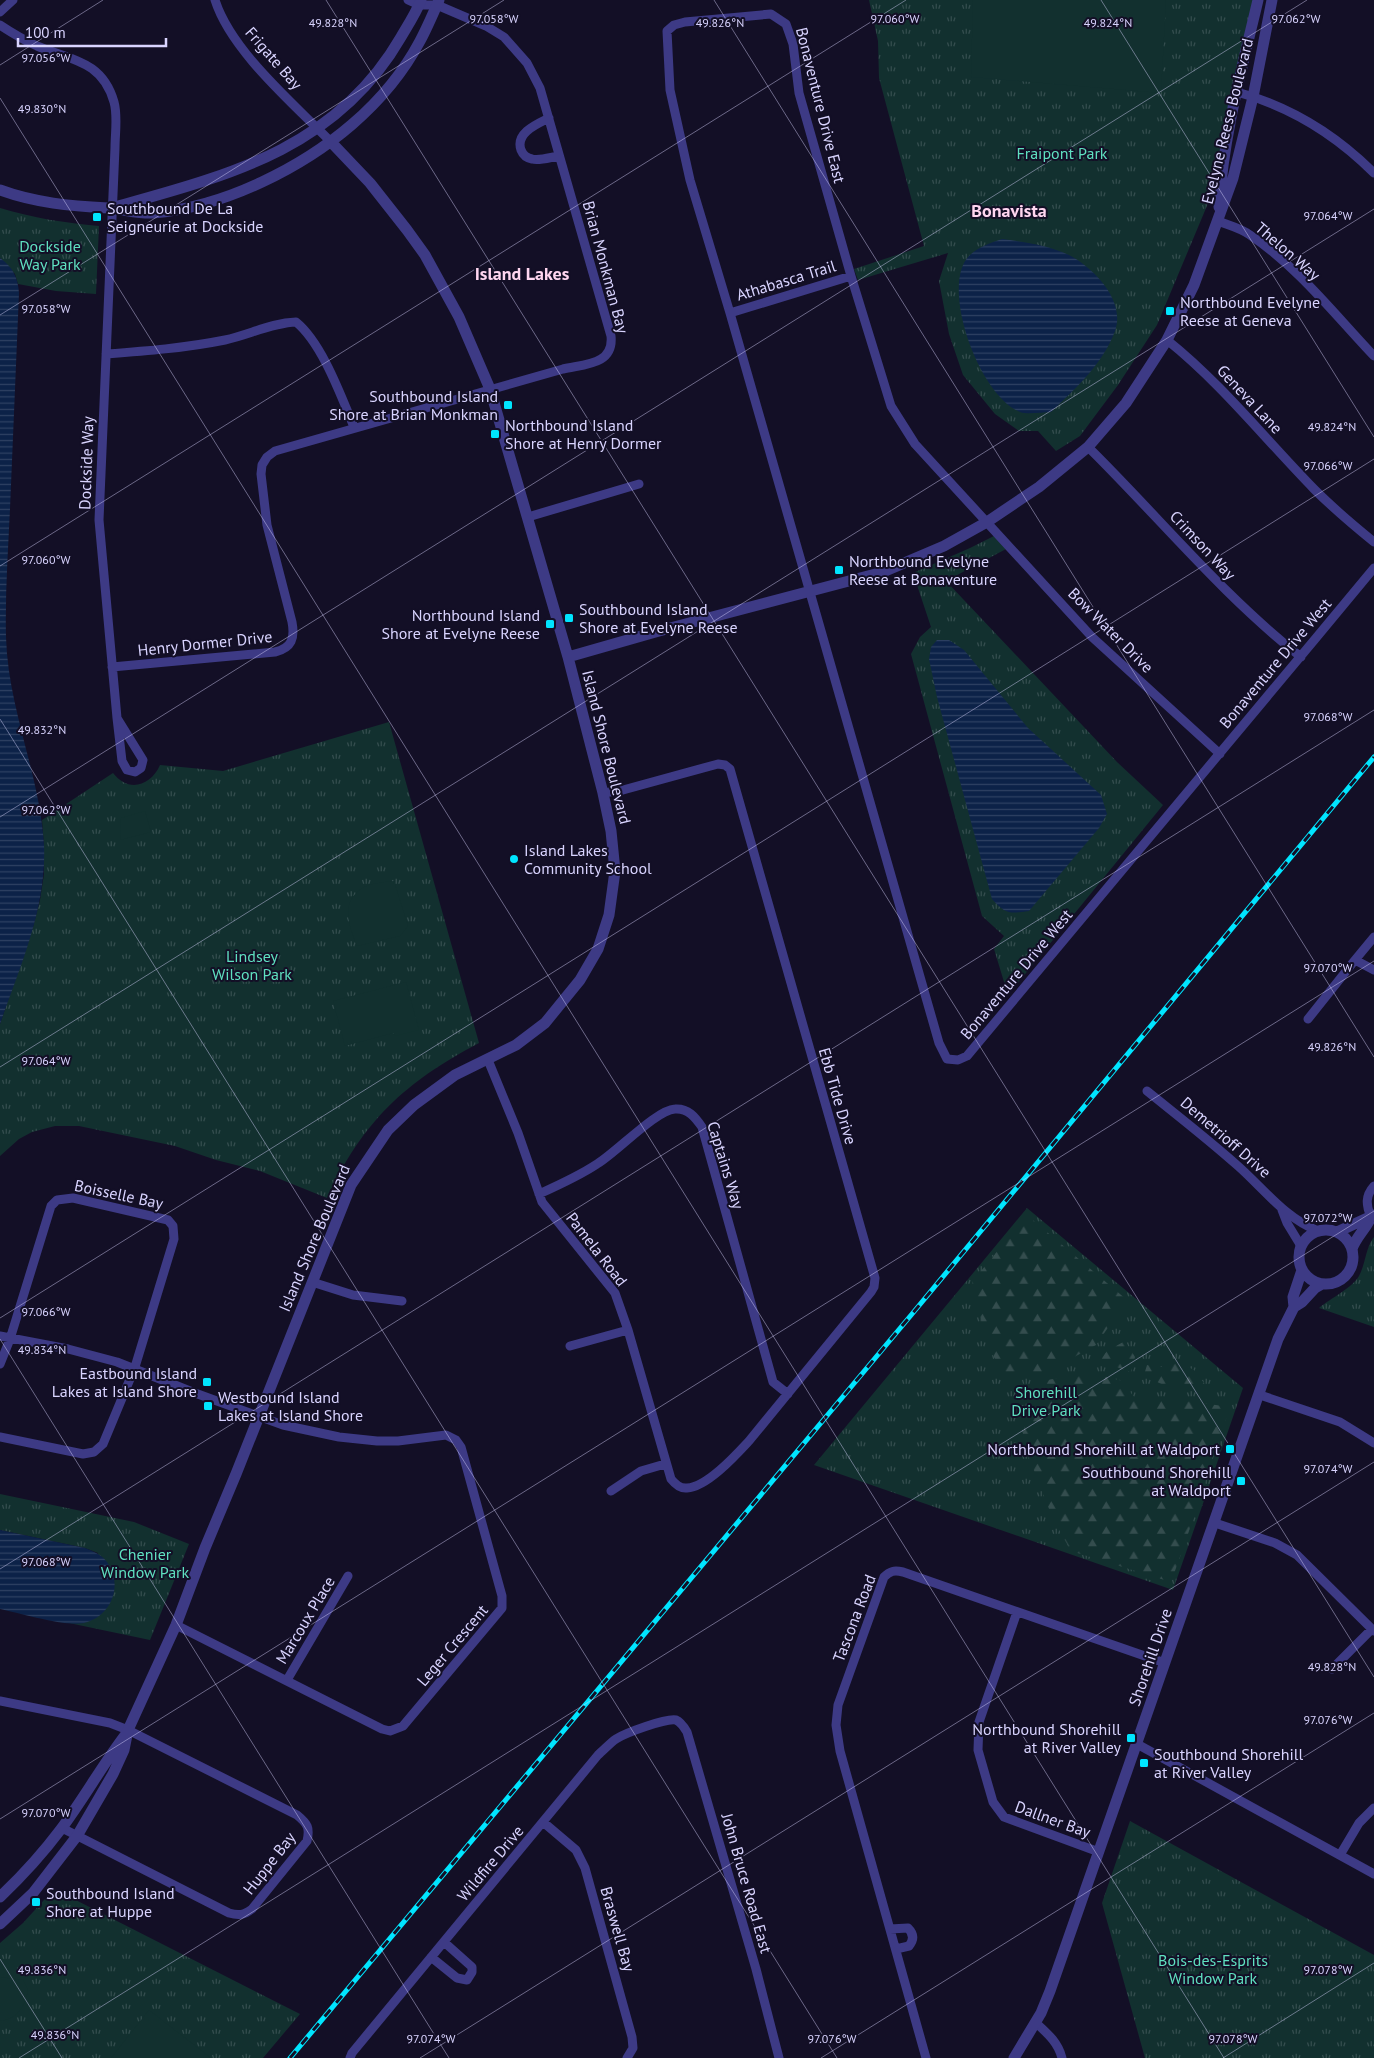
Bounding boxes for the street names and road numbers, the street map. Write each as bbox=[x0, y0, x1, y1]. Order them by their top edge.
street label: Frigate Bay bbox=[241, 22, 307, 94]
street label: Bonaventure Drive East bbox=[792, 25, 850, 185]
street label: Evelyne Reese Boulevard bbox=[1197, 36, 1257, 206]
street label: Brian Monkman Bay bbox=[579, 199, 633, 336]
street label: Thelon Way bbox=[1251, 217, 1325, 285]
street label: Athabasca Trail bbox=[734, 255, 838, 305]
street label: Geneva Lane bbox=[1213, 360, 1287, 438]
street label: Dockside Way bbox=[74, 415, 98, 510]
street label: Crimson Way bbox=[1166, 506, 1241, 584]
street label: Bow Water Drive bbox=[1064, 583, 1158, 677]
street label: Bonaventure Drive West bbox=[1215, 593, 1336, 732]
street label: Henry Dormer Drive bbox=[137, 626, 273, 660]
street label: Island Shore Boulevard bbox=[578, 668, 636, 826]
street label: Bonaventure Drive West bbox=[956, 904, 1077, 1043]
street label: Ebb Tide Drive bbox=[815, 1045, 861, 1147]
street label: Demetrioff Drive bbox=[1177, 1092, 1275, 1182]
street label: Captains Way bbox=[703, 1119, 749, 1212]
street label: Island Shore Boulevard bbox=[274, 1161, 354, 1315]
street label: Boisselle Bay bbox=[73, 1175, 166, 1213]
street label: Pamela Road bbox=[562, 1208, 632, 1290]
street label: Tascona Road bbox=[828, 1571, 880, 1665]
street label: Marcoux Place bbox=[271, 1573, 339, 1667]
street label: Leger Crescent bbox=[412, 1600, 492, 1690]
street label: Shorehill Drive bbox=[1124, 1606, 1176, 1708]
street label: Dallner Bay bbox=[1012, 1796, 1094, 1842]
street label: John Bruce Road East bbox=[717, 1810, 777, 1956]
street label: Wildfire Drive bbox=[452, 1821, 528, 1905]
street label: Huppe Bay bbox=[238, 1827, 300, 1898]
street label: Braswell Bay bbox=[596, 1884, 640, 1974]

